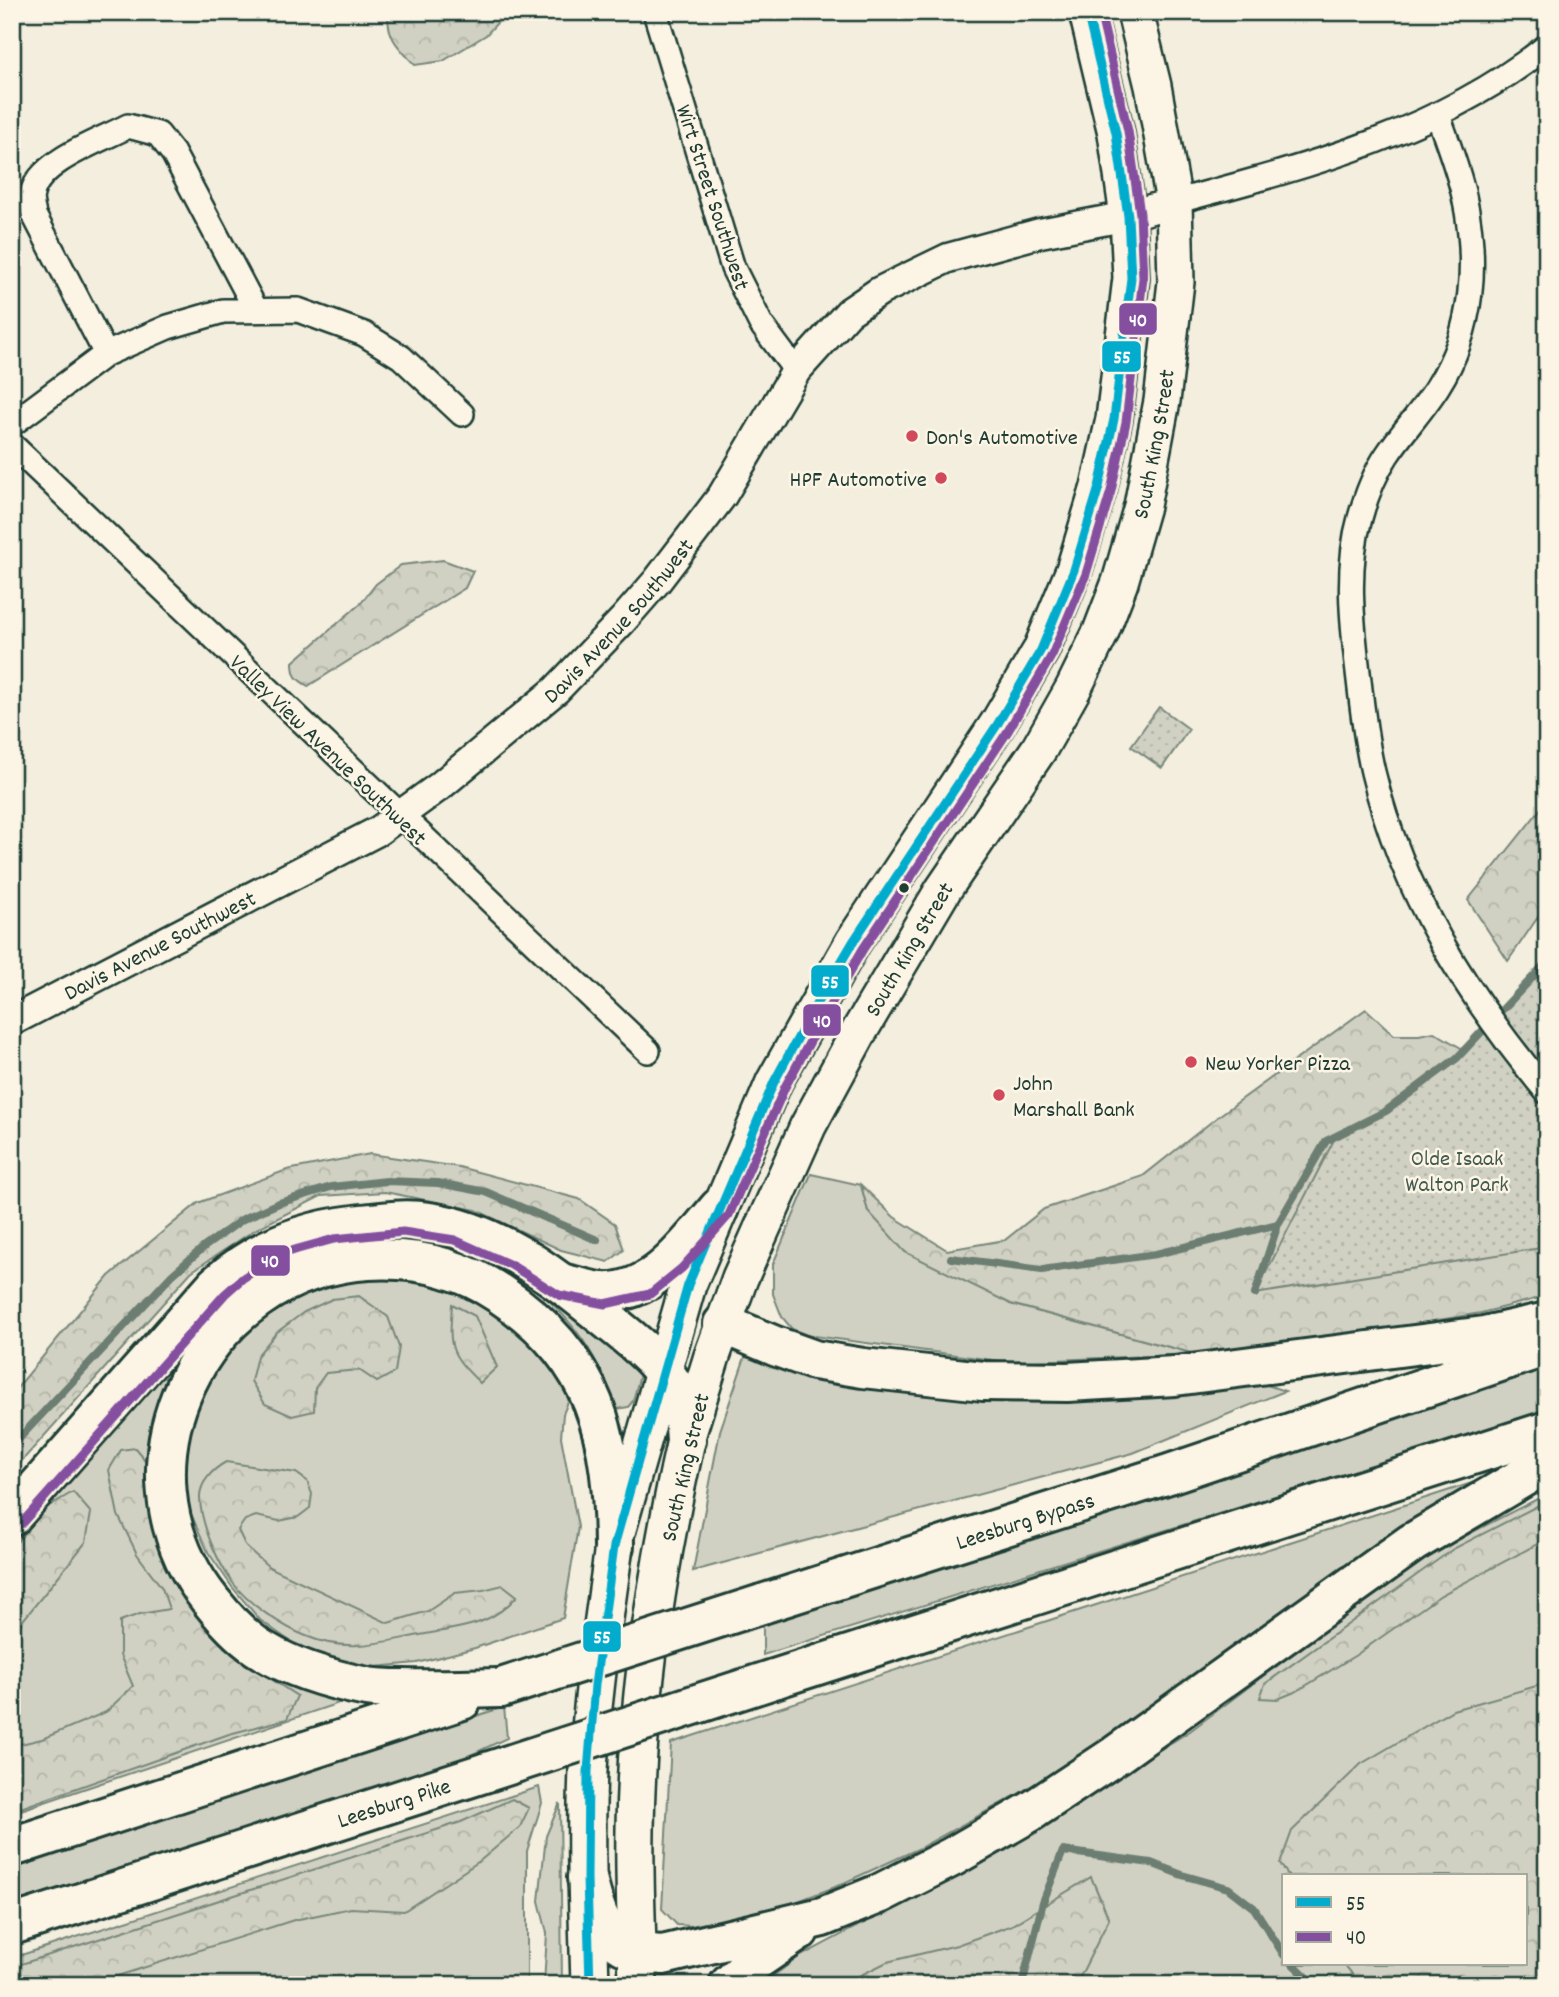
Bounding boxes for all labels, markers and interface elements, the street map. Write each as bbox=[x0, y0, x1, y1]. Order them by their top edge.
street label: Wirt Street Southwest bbox=[665, 101, 756, 295]
line badge: 40 bbox=[1118, 302, 1158, 336]
text: 40 bbox=[1129, 309, 1147, 336]
line badge: 55 bbox=[1101, 340, 1142, 373]
text: 55 bbox=[1113, 346, 1131, 373]
street label: South King Street bbox=[1126, 368, 1186, 524]
place label: Don's Automotive bbox=[926, 423, 1078, 456]
marker: Don's Automotive bbox=[904, 428, 920, 444]
place label: HPF Automotive bbox=[790, 465, 927, 498]
marker: HPF Automotive bbox=[933, 470, 949, 486]
street label: Davis Avenue Southwest bbox=[538, 533, 704, 713]
street label: Valley View Avenue Southwest bbox=[220, 648, 433, 855]
street label: South King Street bbox=[858, 877, 964, 1024]
unlabelled marker bbox=[897, 881, 911, 895]
street label: Davis Avenue Southwest bbox=[59, 884, 263, 1011]
line badge: 55 bbox=[810, 964, 850, 998]
text: 55 bbox=[821, 971, 839, 998]
line badge: 40 bbox=[802, 1003, 842, 1037]
text: 40 bbox=[813, 1010, 831, 1037]
place label: New Yorker Pizza bbox=[1205, 1049, 1351, 1082]
marker: New Yorker Pizza bbox=[1183, 1054, 1199, 1070]
place label: John Marshall Bank bbox=[1013, 1069, 1135, 1128]
marker: John Marshall Bank bbox=[991, 1087, 1007, 1103]
park label: Olde Isaak Walton Park bbox=[1405, 1144, 1509, 1203]
line badge: 40 bbox=[250, 1244, 291, 1277]
text: 40 bbox=[261, 1250, 279, 1277]
street label: South King Street bbox=[654, 1390, 721, 1545]
street label: Leesburg Bypass bbox=[952, 1486, 1100, 1561]
line badge: 55 bbox=[582, 1620, 622, 1653]
text: 55 bbox=[593, 1626, 611, 1653]
street label: Leesburg Pike bbox=[334, 1772, 456, 1839]
legend bbox=[1282, 1874, 1528, 1966]
text: 55 bbox=[1346, 1891, 1365, 1921]
text: 40 bbox=[1346, 1925, 1366, 1955]

